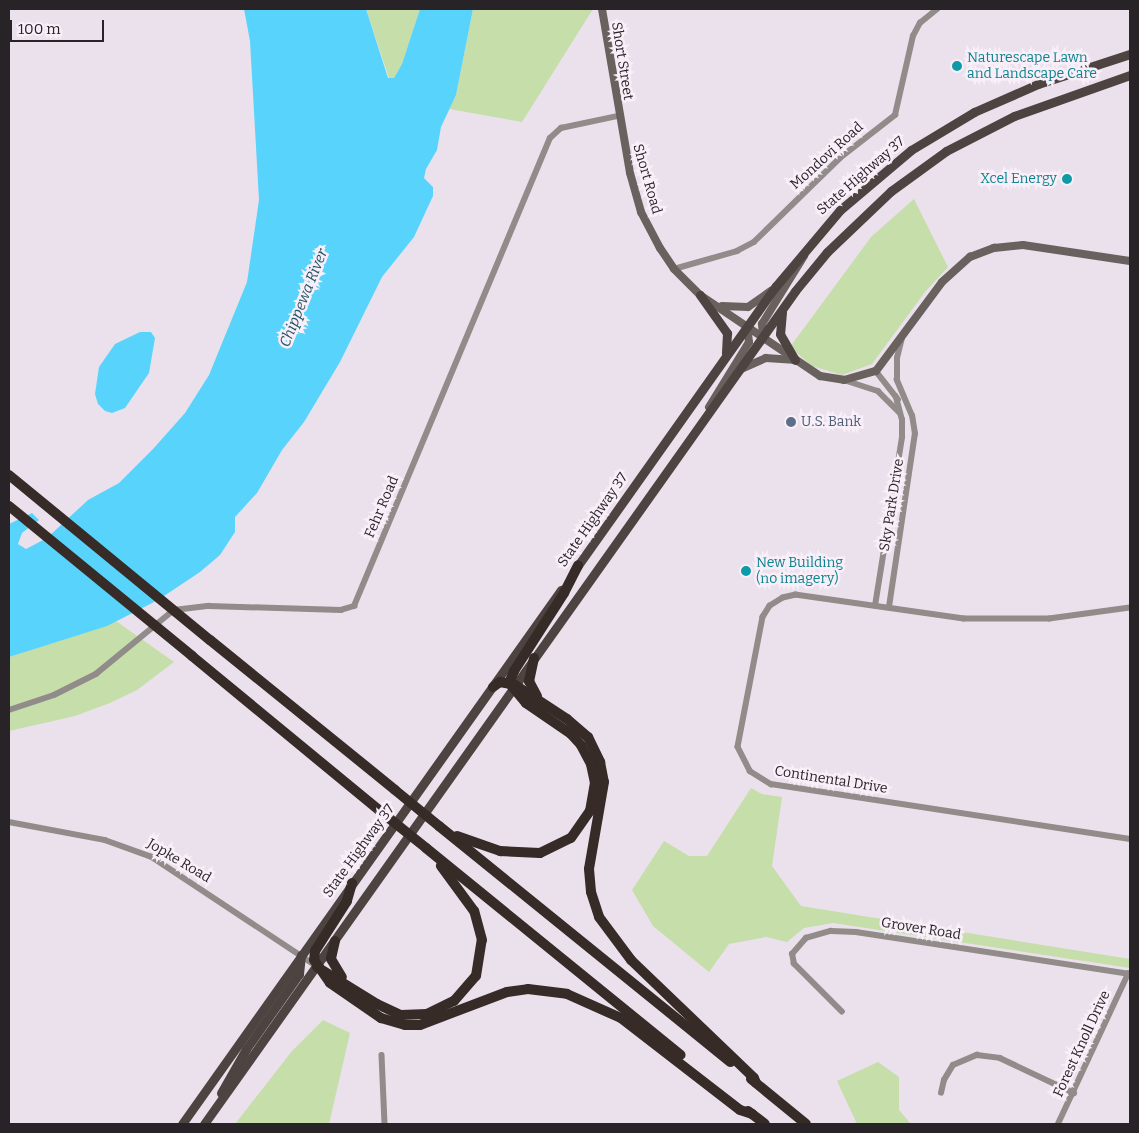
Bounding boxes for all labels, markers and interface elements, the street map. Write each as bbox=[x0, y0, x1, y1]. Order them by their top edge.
scale bar bbox=[12, 10, 106, 42]
text: 100 m bbox=[18, 20, 61, 38]
street label: Short Street bbox=[608, 21, 636, 101]
place label: Naturescape Lawn and Landscape Care bbox=[967, 50, 1097, 82]
marker: Naturescape Lawn and Landscape Care bbox=[951, 60, 963, 72]
street label: Mondovi Road bbox=[787, 119, 867, 193]
street label: State Highway 37 bbox=[814, 133, 908, 219]
street label: Short Road bbox=[629, 142, 665, 216]
place label: Xcel Energy bbox=[980, 171, 1057, 187]
marker: Xcel Energy bbox=[1061, 173, 1073, 185]
water label: Chippewa River bbox=[276, 246, 332, 350]
place label: U.S. Bank bbox=[801, 414, 861, 430]
marker: U.S. Bank bbox=[785, 416, 797, 428]
street label: Sky Park Drive bbox=[876, 458, 908, 552]
street label: State Highway 37 bbox=[554, 470, 632, 570]
street label: Fehr Road bbox=[361, 474, 403, 540]
place label: New Building (no imagery) bbox=[756, 555, 843, 588]
marker: New Building (no imagery) bbox=[740, 565, 752, 577]
street label: Continental Drive bbox=[773, 763, 889, 797]
street label: State Highway 37 bbox=[320, 801, 398, 901]
street label: Jopke Road bbox=[144, 835, 214, 887]
street label: Grover Road bbox=[880, 914, 962, 944]
street label: Forest Knoll Drive bbox=[1050, 988, 1114, 1100]

